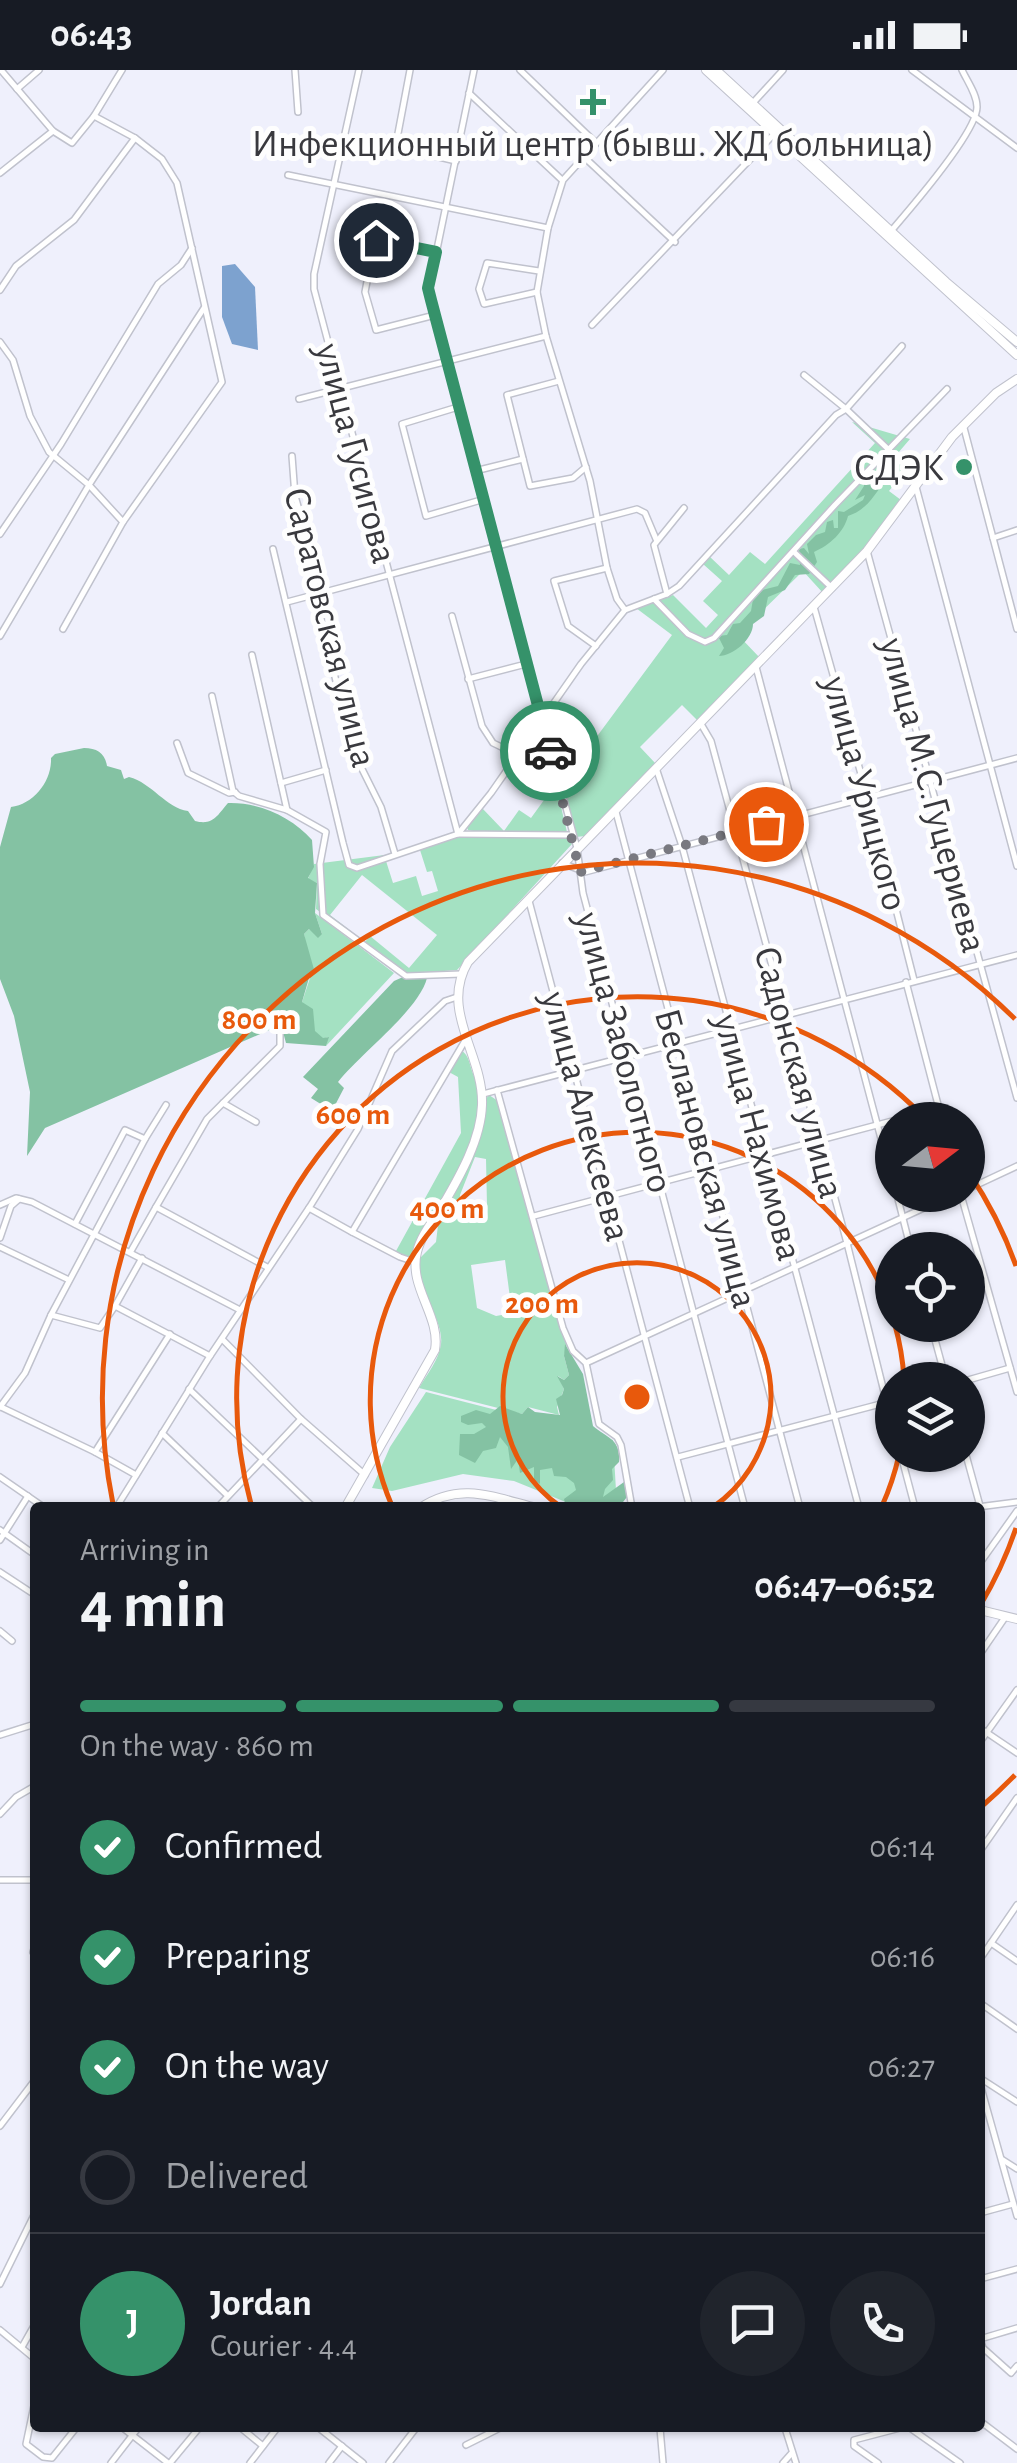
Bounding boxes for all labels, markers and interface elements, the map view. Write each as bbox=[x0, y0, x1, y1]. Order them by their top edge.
text: 06:43 bbox=[50, 16, 132, 54]
marker: Инфекционный центр (бывш. ЖД больница) bbox=[580, 89, 606, 115]
place label: Инфекционный центр (бывш. ЖД больница) bbox=[252, 126, 934, 164]
pin bbox=[334, 198, 419, 283]
icon: home bbox=[349, 213, 404, 268]
street label: улица Гусигова bbox=[307, 338, 403, 568]
place label: СДЭК bbox=[854, 450, 944, 488]
marker: СДЭК bbox=[953, 456, 975, 478]
street label: Саратовская улица bbox=[276, 484, 382, 771]
street label: улица М.С.Гуцериева bbox=[872, 633, 992, 957]
street label: улица Урицкого bbox=[814, 671, 914, 915]
courier bbox=[500, 701, 600, 801]
icon: car bbox=[523, 724, 578, 779]
pin bbox=[724, 782, 809, 867]
icon: bag bbox=[739, 797, 794, 852]
street label: улица Заболотного bbox=[567, 907, 679, 1197]
street label: Садонская улица bbox=[746, 942, 850, 1203]
street label: улица Алексеева bbox=[533, 987, 637, 1245]
text: 800 m bbox=[222, 1005, 296, 1035]
street label: Беслановская улица bbox=[647, 1005, 763, 1312]
street label: улица Нахимова bbox=[706, 1009, 808, 1265]
text: 600 m bbox=[316, 1100, 390, 1130]
north arrow bbox=[875, 1102, 985, 1212]
map controls bbox=[875, 1102, 985, 1472]
text: 400 m bbox=[409, 1194, 485, 1224]
button: locate bbox=[875, 1232, 985, 1342]
text: 200 m bbox=[505, 1289, 579, 1319]
button: layers bbox=[875, 1362, 985, 1472]
centre of rings bbox=[619, 1379, 655, 1415]
text: Arriving in bbox=[80, 1534, 209, 1566]
text: 06:47–06:52 bbox=[754, 1568, 935, 1606]
text: 4 min bbox=[80, 1574, 226, 1639]
text: On the way · 860 m bbox=[80, 1730, 314, 1762]
icon: check bbox=[80, 1820, 135, 1875]
text: Confirmed bbox=[165, 1828, 322, 1866]
text: 06:14 bbox=[869, 1831, 935, 1863]
icon: check bbox=[80, 1930, 135, 1985]
text: Preparing bbox=[165, 1938, 310, 1976]
text: 06:16 bbox=[870, 1941, 935, 1973]
icon: check bbox=[80, 2040, 135, 2095]
text: On the way bbox=[165, 2048, 329, 2086]
text: 06:27 bbox=[868, 2051, 935, 2083]
text: Delivered bbox=[165, 2158, 308, 2196]
button: chat bbox=[700, 2271, 805, 2376]
button: phone bbox=[830, 2271, 935, 2376]
text: Jordan bbox=[210, 2285, 312, 2323]
text: J bbox=[126, 2304, 139, 2342]
text: Courier · 4.4 bbox=[210, 2330, 357, 2362]

